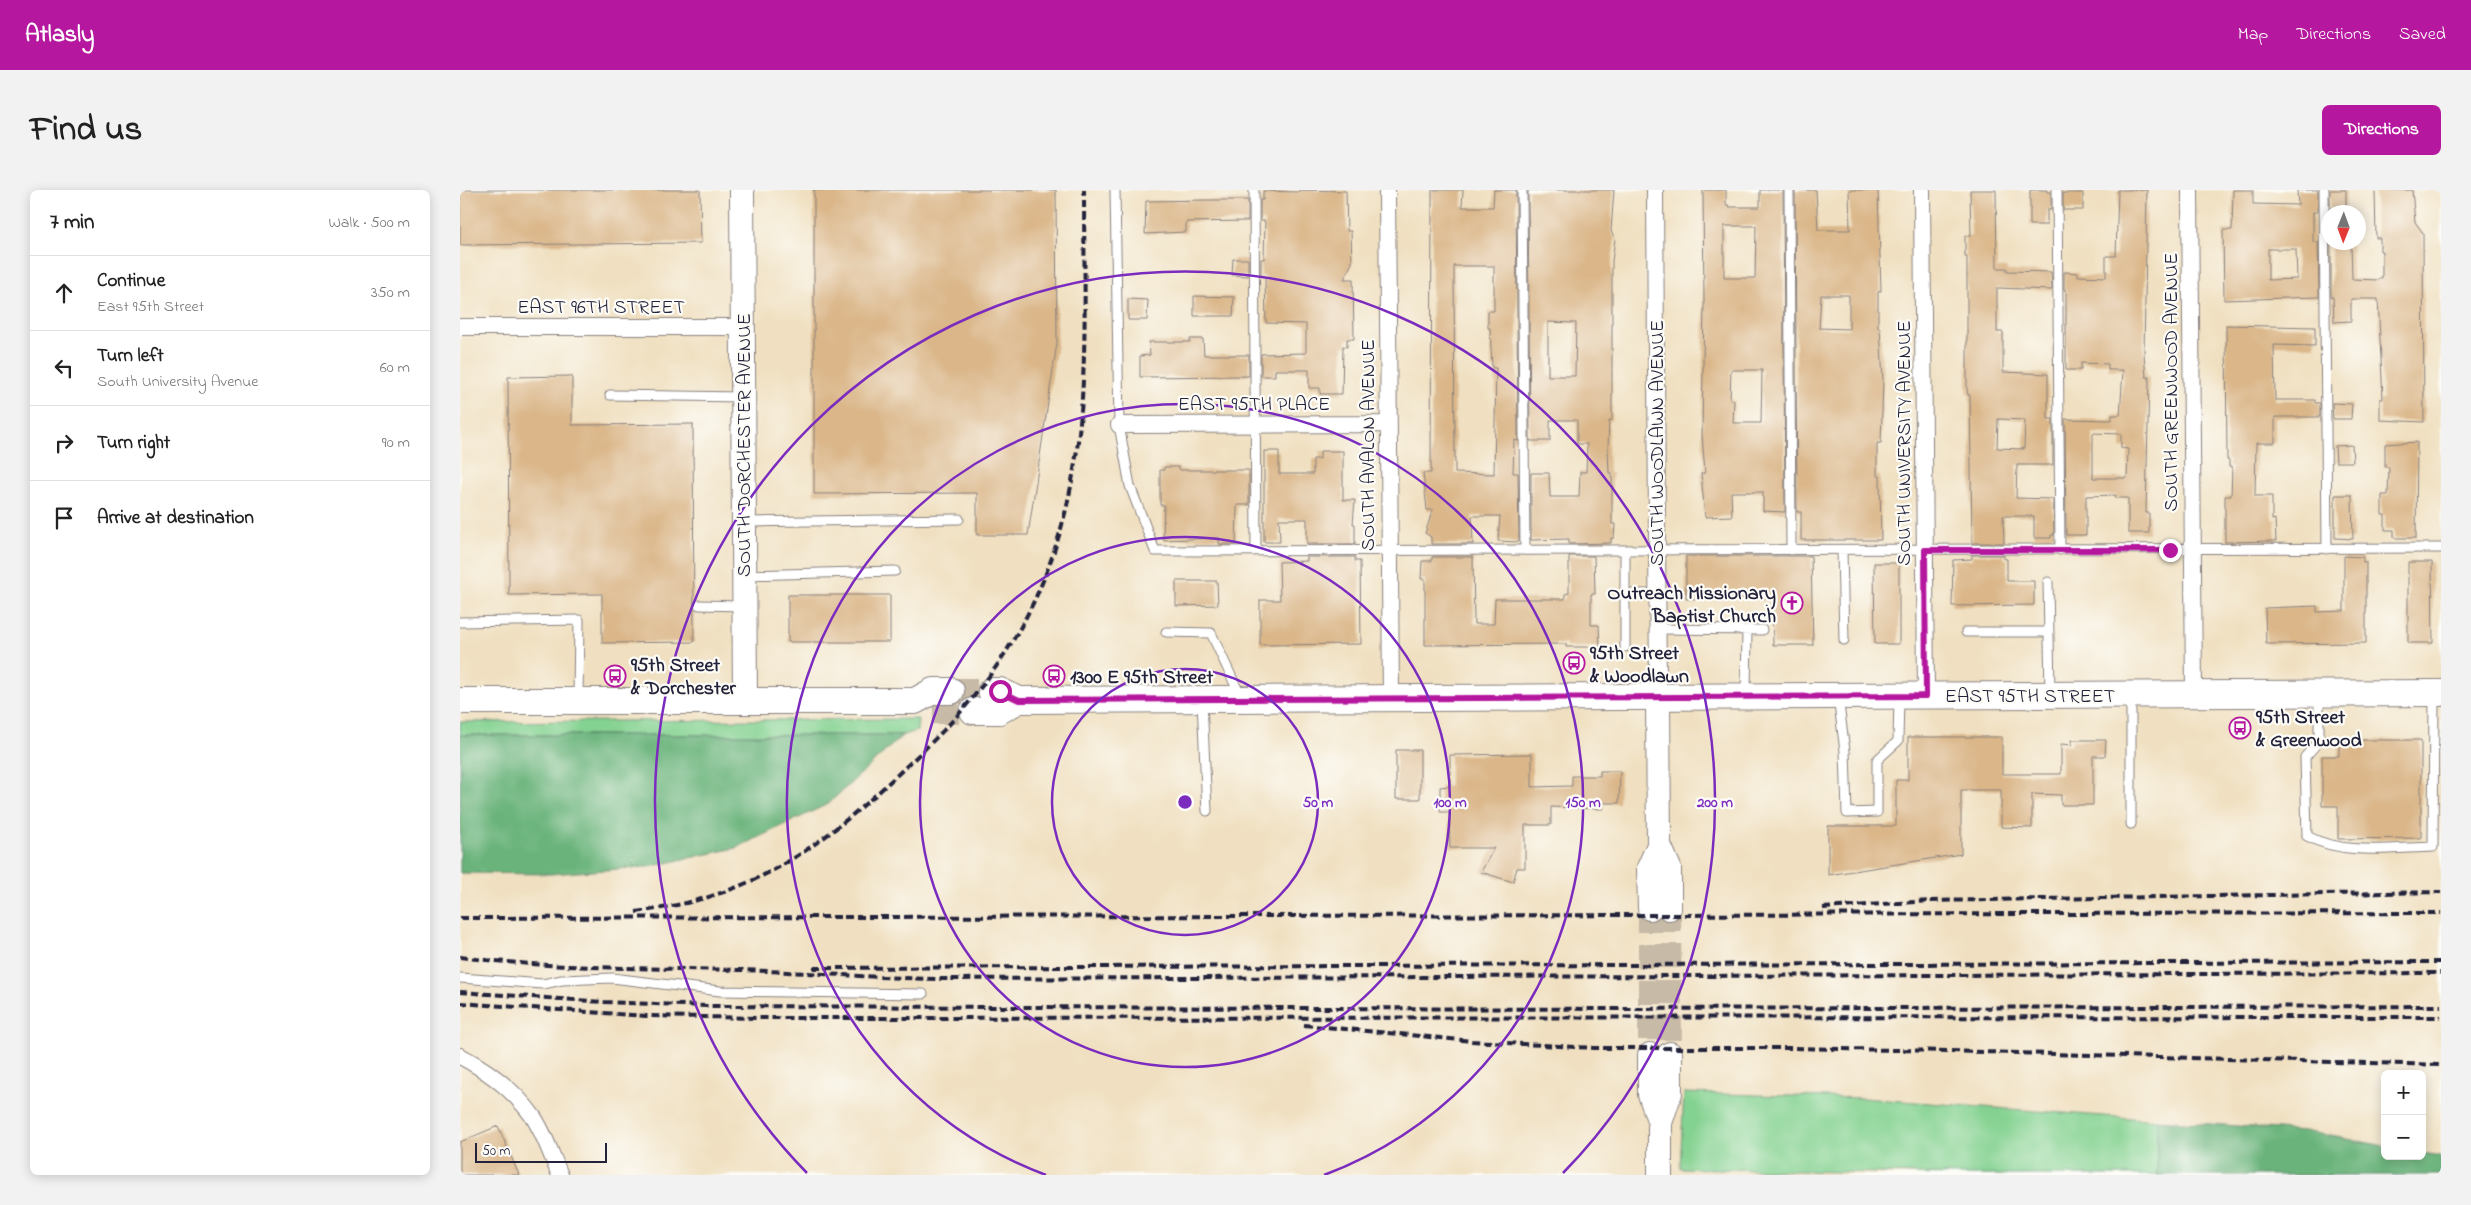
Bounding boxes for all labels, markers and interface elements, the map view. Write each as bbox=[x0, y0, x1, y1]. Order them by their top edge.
text: Atlasly bbox=[25, 18, 94, 53]
text: Map bbox=[2238, 22, 2268, 48]
text: Directions bbox=[2296, 22, 2371, 48]
text: Saved bbox=[2399, 22, 2446, 48]
text: Find us bbox=[30, 105, 142, 156]
button: Directions bbox=[2322, 105, 2441, 155]
north arrow bbox=[2321, 205, 2366, 250]
text: 7 min bbox=[50, 208, 94, 238]
text: Walk · 500 m bbox=[328, 211, 410, 235]
street label: SOUTH GREENWOOD AVENUE bbox=[2158, 253, 2187, 511]
text: Continue bbox=[97, 268, 165, 295]
icon: ahead bbox=[50, 279, 78, 307]
text: 350 m bbox=[371, 281, 410, 305]
street label: EAST 96TH STREET bbox=[517, 294, 685, 323]
text: East 95th Street bbox=[97, 295, 204, 319]
street label: SOUTH DORCHESTER AVENUE bbox=[731, 313, 760, 577]
street label: SOUTH WOODLAWN AVENUE bbox=[1644, 320, 1673, 566]
street label: SOUTH UNIVERSITY AVENUE bbox=[1891, 320, 1920, 566]
street label: SOUTH AVALON AVENUE bbox=[1355, 339, 1384, 551]
text: Turn left bbox=[97, 343, 164, 370]
icon: left bbox=[50, 354, 78, 382]
text: 60 m bbox=[380, 356, 410, 380]
text: South University Avenue bbox=[97, 370, 258, 394]
street label: EAST 95TH PLACE bbox=[1178, 391, 1330, 420]
icon: right bbox=[50, 429, 78, 457]
text: Turn right bbox=[97, 430, 170, 457]
text: 90 m bbox=[382, 431, 410, 455]
icon: arrive bbox=[50, 504, 78, 532]
text: Arrive at destination bbox=[97, 505, 254, 532]
route end bbox=[2159, 539, 2182, 562]
place label: Outreach Missionary Baptist Church bbox=[1607, 580, 1776, 632]
church icon: Outreach Missionary Baptist Church bbox=[1780, 591, 1804, 615]
place label: 95th Street & Woodlawn bbox=[1589, 640, 1689, 692]
bus stop icon: 95th Street & Woodlawn bbox=[1562, 651, 1586, 675]
place label: 95th Street & Dorchester bbox=[630, 652, 737, 704]
bus stop icon: 95th Street & Dorchester bbox=[603, 664, 627, 688]
bus stop icon: 1300 E 95th Street bbox=[1042, 664, 1066, 688]
place label: 1300 E 95th Street bbox=[1070, 664, 1213, 693]
route start bbox=[989, 680, 1012, 703]
street label: EAST 95TH STREET bbox=[1945, 683, 2115, 712]
place label: 95th Street & Greenwood bbox=[2255, 704, 2362, 756]
bus stop icon: 95th Street & Greenwood bbox=[2228, 716, 2252, 740]
text: 50 m bbox=[1303, 792, 1334, 814]
text: 100 m bbox=[1433, 792, 1467, 814]
text: 150 m bbox=[1565, 792, 1601, 814]
text: 200 m bbox=[1696, 792, 1733, 814]
centre of rings bbox=[1176, 793, 1194, 811]
map controls bbox=[2381, 1070, 2426, 1160]
button: + bbox=[2381, 1070, 2426, 1115]
button: − bbox=[2381, 1115, 2426, 1160]
scale bar bbox=[475, 1140, 608, 1163]
text: 50 m bbox=[482, 1141, 510, 1162]

